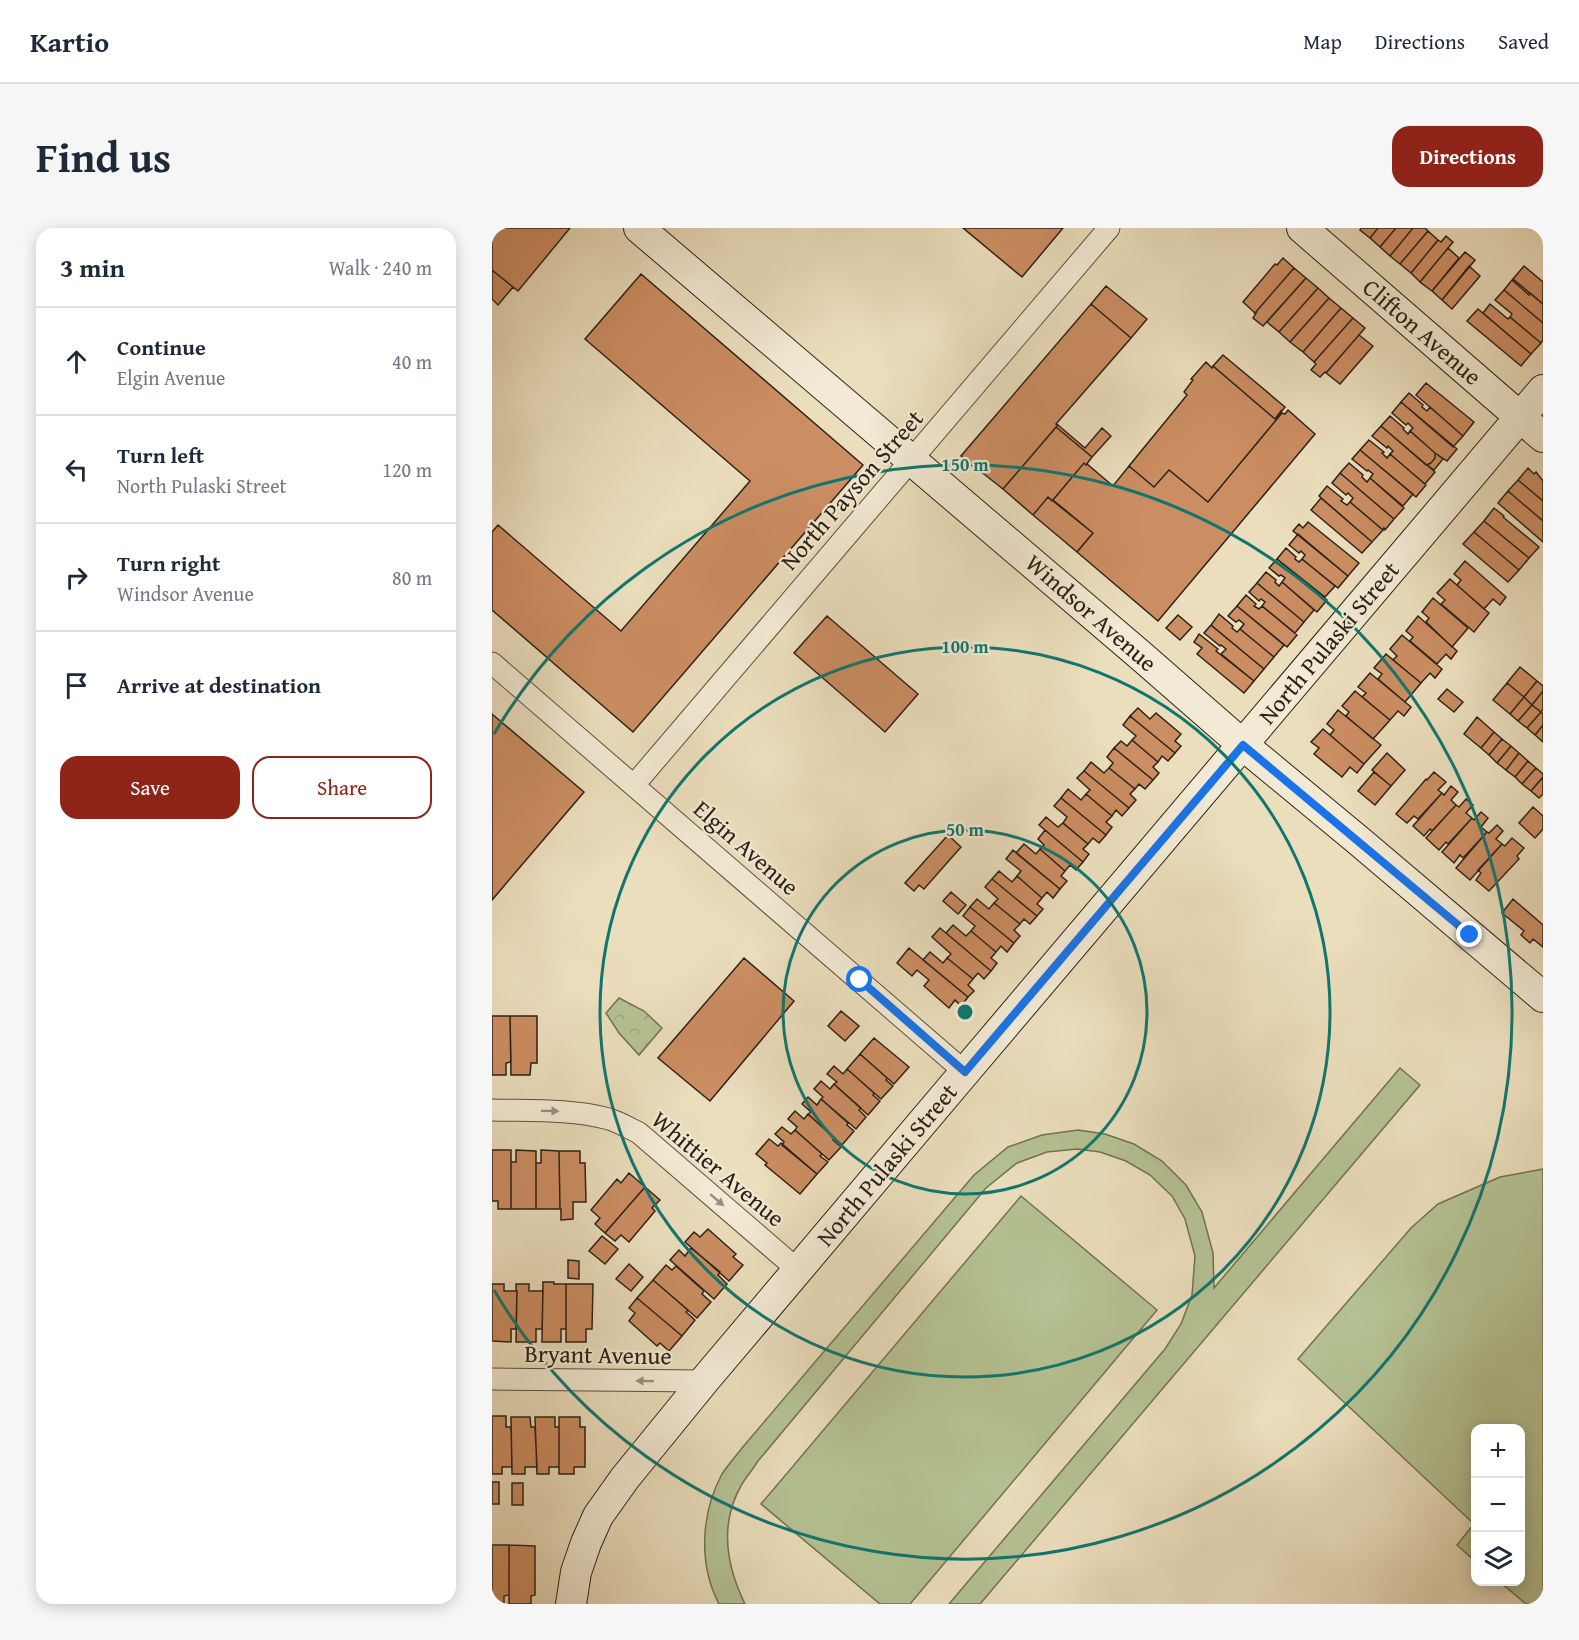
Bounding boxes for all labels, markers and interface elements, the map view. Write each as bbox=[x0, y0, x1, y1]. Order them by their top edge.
text: Kartio bbox=[30, 21, 109, 62]
text: Map bbox=[1303, 26, 1342, 57]
text: Directions bbox=[1375, 26, 1465, 57]
text: Saved bbox=[1498, 26, 1549, 57]
text: Find us bbox=[36, 126, 171, 187]
button: Directions bbox=[1392, 126, 1543, 187]
text: 3 min bbox=[60, 248, 125, 287]
text: Walk · 240 m bbox=[329, 253, 432, 282]
street label: Clifton Avenue bbox=[1355, 270, 1489, 393]
text: Continue bbox=[117, 331, 206, 363]
icon: ahead bbox=[60, 345, 93, 378]
text: 40 m bbox=[392, 347, 432, 376]
text: Elgin Avenue bbox=[117, 363, 225, 392]
street label: North Payson Street bbox=[772, 401, 932, 578]
text: Turn left bbox=[117, 439, 204, 471]
text: 150 m bbox=[941, 451, 989, 478]
icon: left bbox=[60, 453, 93, 486]
text: 120 m bbox=[382, 455, 432, 484]
text: North Pulaski Street bbox=[117, 471, 287, 500]
street label: Windsor Avenue bbox=[1018, 546, 1165, 680]
text: Turn right bbox=[117, 547, 220, 579]
street label: North Pulaski Street bbox=[1250, 553, 1408, 732]
icon: right bbox=[60, 561, 93, 594]
text: 80 m bbox=[392, 563, 432, 592]
text: Windsor Avenue bbox=[117, 579, 254, 608]
text: 100 m bbox=[941, 633, 989, 660]
icon: arrive bbox=[60, 669, 93, 702]
text: Arrive at destination bbox=[117, 669, 321, 701]
button: Save bbox=[60, 756, 240, 819]
button: Share bbox=[252, 756, 432, 819]
street label: Elgin Avenue bbox=[686, 792, 807, 903]
text: 50 m bbox=[946, 816, 985, 843]
route end bbox=[1456, 921, 1482, 947]
route start bbox=[846, 966, 872, 992]
centre of rings bbox=[955, 1002, 975, 1022]
street label: North Pulaski Street bbox=[808, 1075, 966, 1254]
street label: Whittier Avenue bbox=[644, 1102, 793, 1235]
one-way arrow bbox=[541, 1106, 560, 1116]
one-way arrow bbox=[709, 1193, 724, 1206]
street label: Bryant Avenue bbox=[524, 1336, 672, 1373]
one-way arrow bbox=[636, 1376, 655, 1385]
map controls bbox=[1471, 1424, 1525, 1586]
button: + bbox=[1471, 1424, 1525, 1478]
button: − bbox=[1471, 1478, 1525, 1532]
button: layers bbox=[1471, 1532, 1525, 1586]

